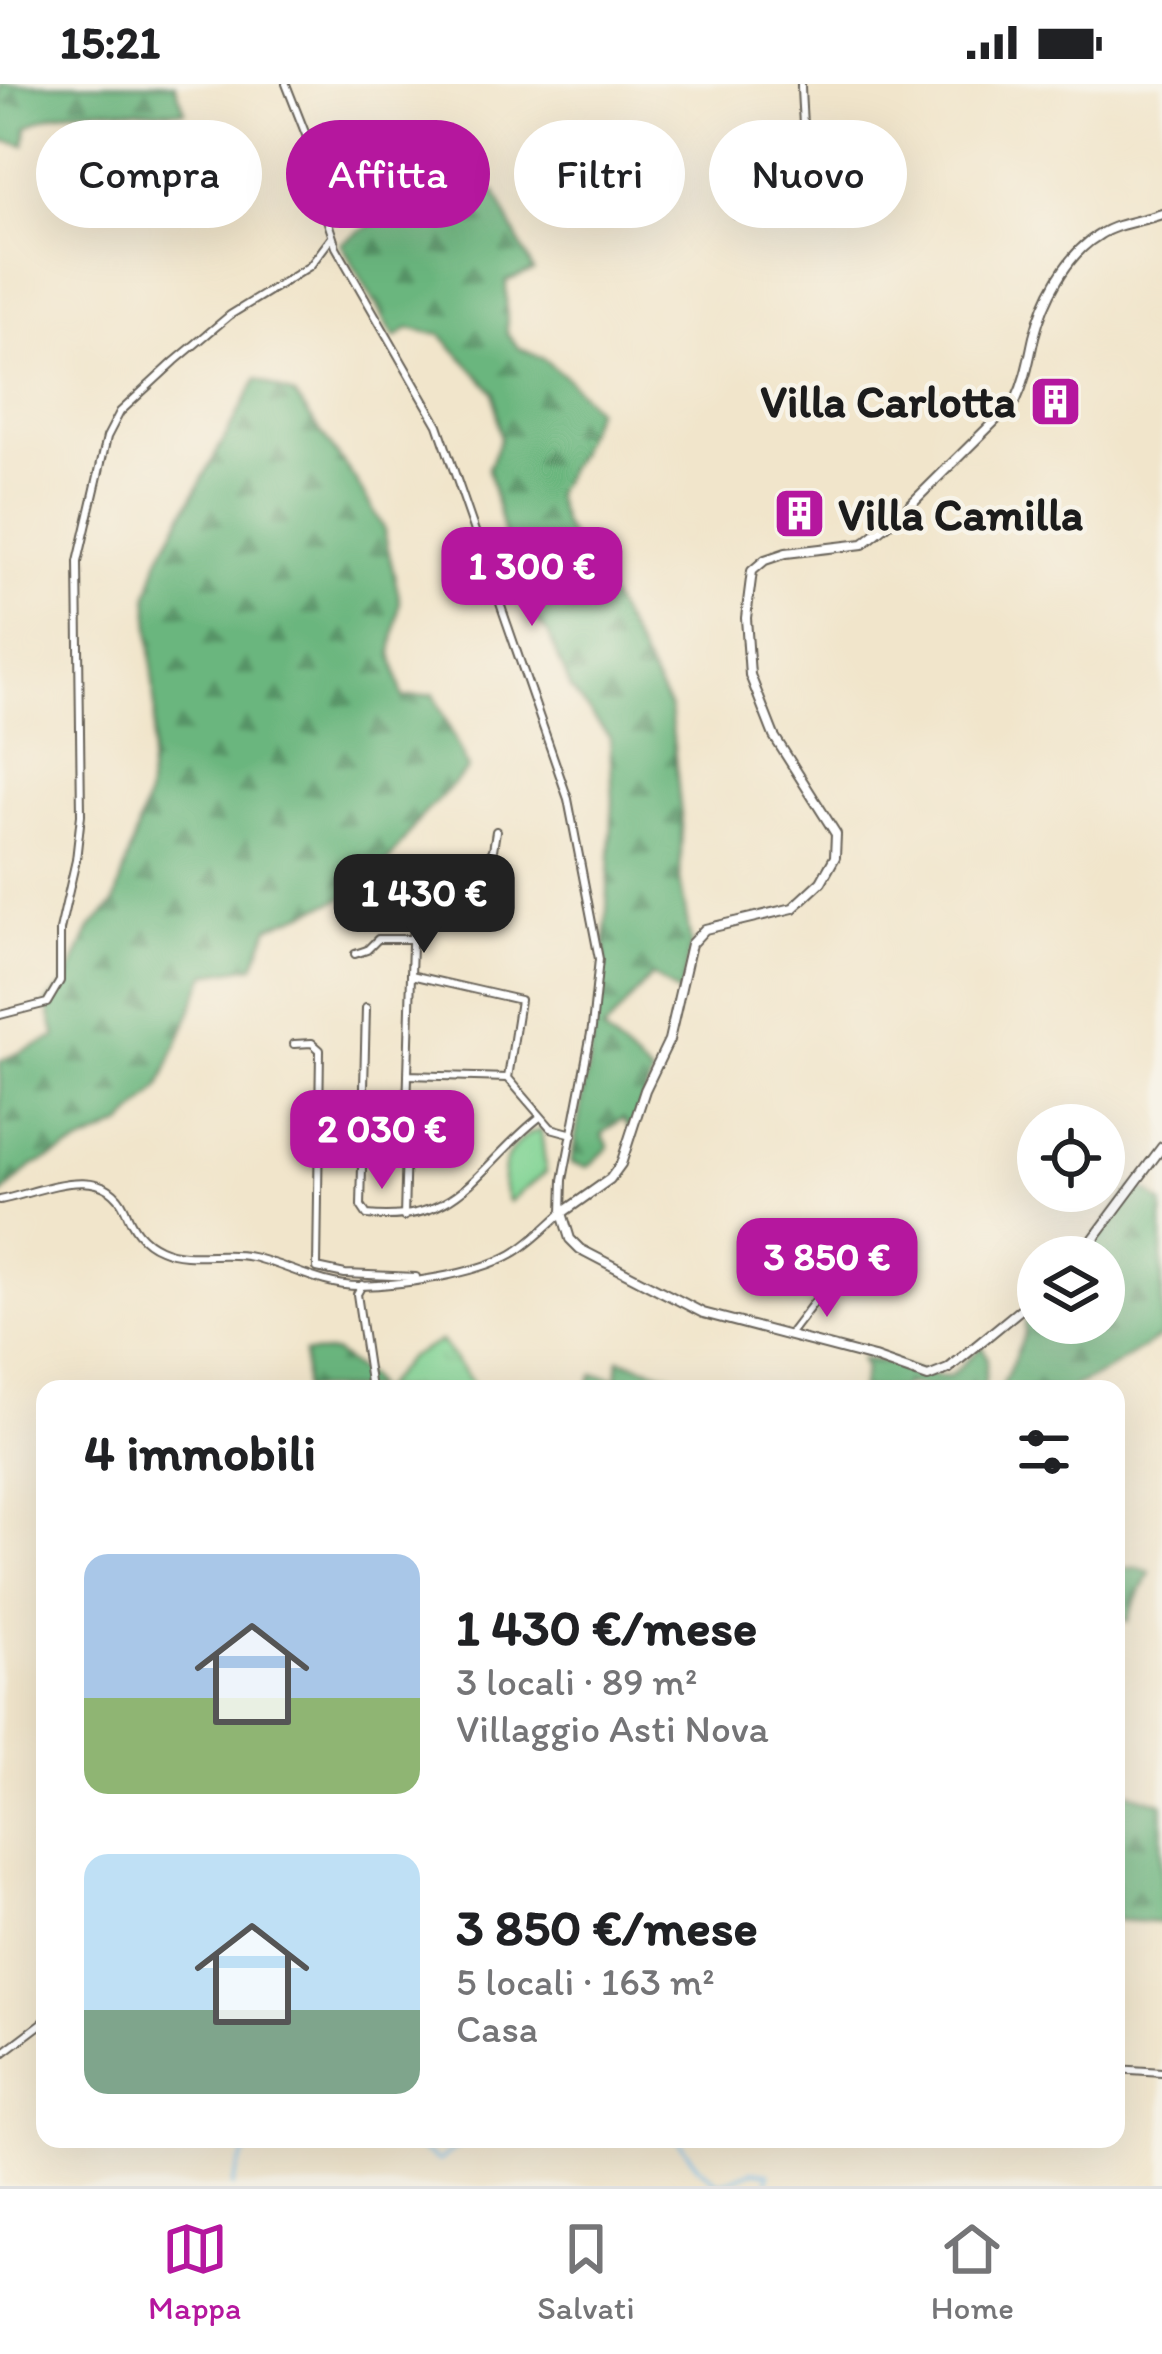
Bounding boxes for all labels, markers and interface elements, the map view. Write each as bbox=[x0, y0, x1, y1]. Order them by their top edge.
text: 15:21 bbox=[60, 15, 160, 69]
chip: Compra bbox=[36, 120, 262, 228]
chip: Affitta bbox=[286, 120, 490, 228]
chip: Filtri bbox=[514, 120, 685, 228]
chip: Nuovo bbox=[709, 120, 907, 228]
building icon: Villa Carlotta bbox=[1027, 373, 1083, 429]
place label: Villa Carlotta bbox=[760, 374, 1016, 428]
building icon: Villa Camilla bbox=[771, 486, 827, 542]
place label: Villa Camilla bbox=[838, 487, 1083, 541]
pin: 1 300 € bbox=[421, 527, 643, 629]
text: 1 300 € bbox=[468, 542, 596, 589]
pin: 1 430 € bbox=[313, 854, 535, 956]
text: 1 430 € bbox=[361, 869, 487, 916]
pin: 2 030 € bbox=[271, 1090, 493, 1192]
map controls bbox=[1017, 1104, 1125, 1344]
button: locate bbox=[1017, 1104, 1125, 1212]
text: 2 030 € bbox=[317, 1105, 447, 1152]
pin: 3 850 € bbox=[716, 1218, 938, 1320]
text: 3 850 € bbox=[764, 1233, 890, 1280]
button: layers bbox=[1017, 1236, 1125, 1344]
icon: filters bbox=[1011, 1419, 1077, 1485]
text: 4 immobili bbox=[84, 1422, 316, 1483]
text: 1 430 €/mese bbox=[456, 1597, 757, 1658]
icon: home bbox=[180, 1602, 324, 1746]
text: 3 locali · 89 m² bbox=[456, 1658, 697, 1705]
text: Villaggio Asti Nova bbox=[456, 1705, 769, 1752]
text: 3 850 €/mese bbox=[456, 1897, 758, 1958]
icon: home bbox=[180, 1902, 324, 2046]
text: 5 locali · 163 m² bbox=[456, 1958, 715, 2005]
text: Casa bbox=[456, 2005, 538, 2052]
tab: Mappa bbox=[148, 2216, 241, 2327]
tab: Salvati bbox=[537, 2216, 635, 2327]
tab: Home bbox=[931, 2216, 1014, 2327]

